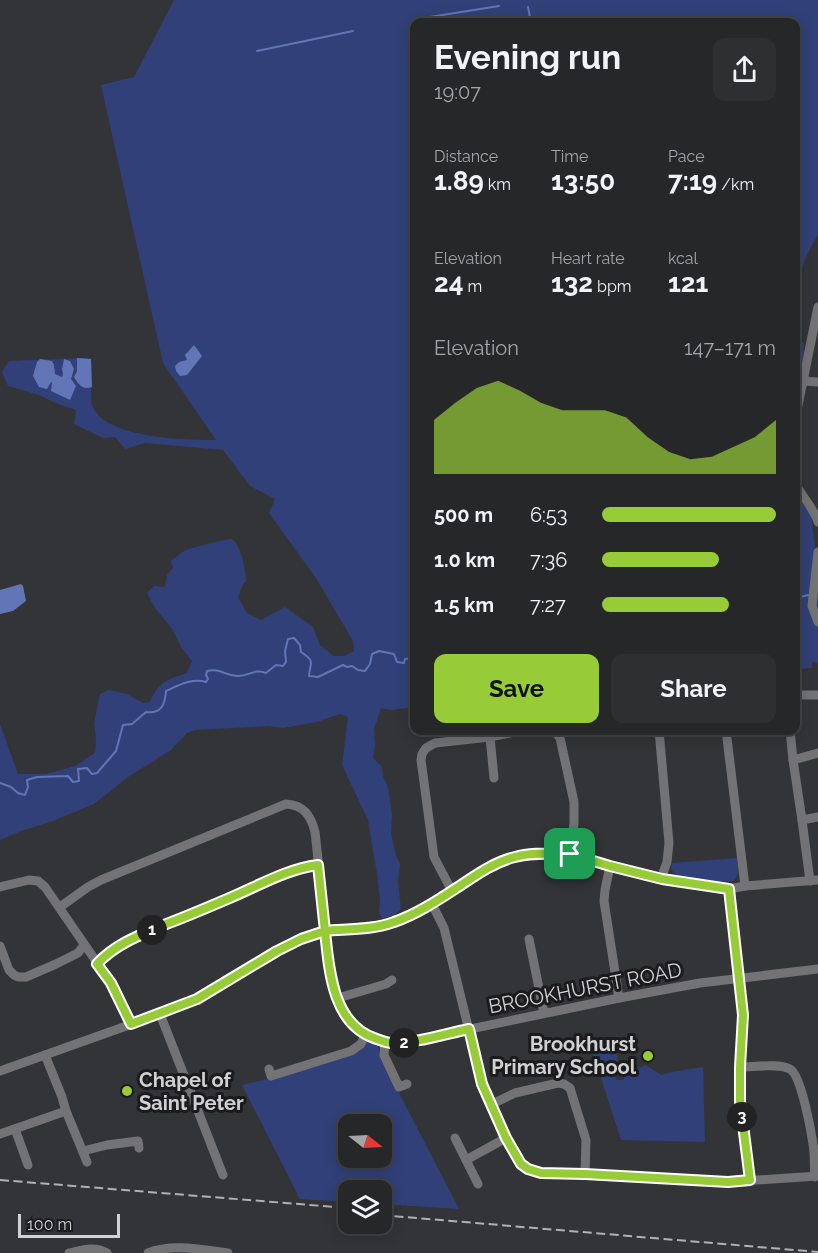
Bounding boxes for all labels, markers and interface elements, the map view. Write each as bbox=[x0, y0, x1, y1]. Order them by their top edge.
text: Evening run bbox=[434, 38, 621, 77]
button: share bbox=[713, 38, 776, 101]
text: 19:07 bbox=[434, 80, 481, 104]
text: Distance bbox=[434, 147, 498, 166]
text: Time bbox=[551, 147, 588, 166]
text: Pace bbox=[668, 147, 705, 166]
text: 1.89 bbox=[434, 166, 484, 196]
text: 13:50 bbox=[551, 166, 615, 196]
text: 7:19 bbox=[668, 166, 717, 196]
text: km bbox=[484, 175, 511, 194]
text: /km bbox=[717, 175, 754, 194]
text: Elevation bbox=[434, 249, 502, 268]
text: Heart rate bbox=[551, 249, 625, 268]
text: kcal bbox=[668, 249, 698, 268]
text: 24 bbox=[434, 268, 464, 298]
text: 132 bbox=[551, 268, 593, 298]
text: 121 bbox=[668, 268, 708, 298]
text: m bbox=[464, 277, 482, 296]
text: bpm bbox=[593, 277, 632, 296]
text: Elevation bbox=[434, 336, 519, 360]
text: 147–171 m bbox=[684, 336, 776, 360]
text: 500 m bbox=[434, 503, 493, 527]
text: 6:53 bbox=[530, 503, 567, 527]
text: 1.0 km bbox=[434, 548, 495, 572]
text: 7:36 bbox=[530, 548, 567, 572]
text: 1.5 km bbox=[434, 593, 494, 617]
text: 7:27 bbox=[530, 593, 566, 617]
button: Save bbox=[434, 654, 599, 723]
button: Share bbox=[611, 654, 776, 723]
pin bbox=[544, 828, 595, 879]
icon: arrive bbox=[553, 837, 586, 870]
pin: 1 bbox=[137, 915, 167, 945]
text: 1 bbox=[148, 920, 156, 939]
street label: BROOKHURST ROAD bbox=[486, 957, 684, 1019]
pin: 2 bbox=[389, 1028, 419, 1058]
place label: Brookhurst Primary School bbox=[491, 1032, 637, 1079]
text: 2 bbox=[399, 1033, 409, 1052]
marker: Brookhurst Primary School bbox=[641, 1049, 655, 1063]
place label: Chapel of Saint Peter bbox=[139, 1068, 244, 1115]
marker: Chapel of Saint Peter bbox=[120, 1084, 134, 1098]
pin: 3 bbox=[727, 1102, 757, 1132]
text: 3 bbox=[738, 1107, 746, 1126]
north arrow bbox=[338, 1114, 392, 1168]
map controls bbox=[338, 1114, 392, 1234]
button: layers bbox=[338, 1180, 392, 1234]
scale bar bbox=[18, 1211, 120, 1238]
text: 100 m bbox=[27, 1215, 72, 1234]

